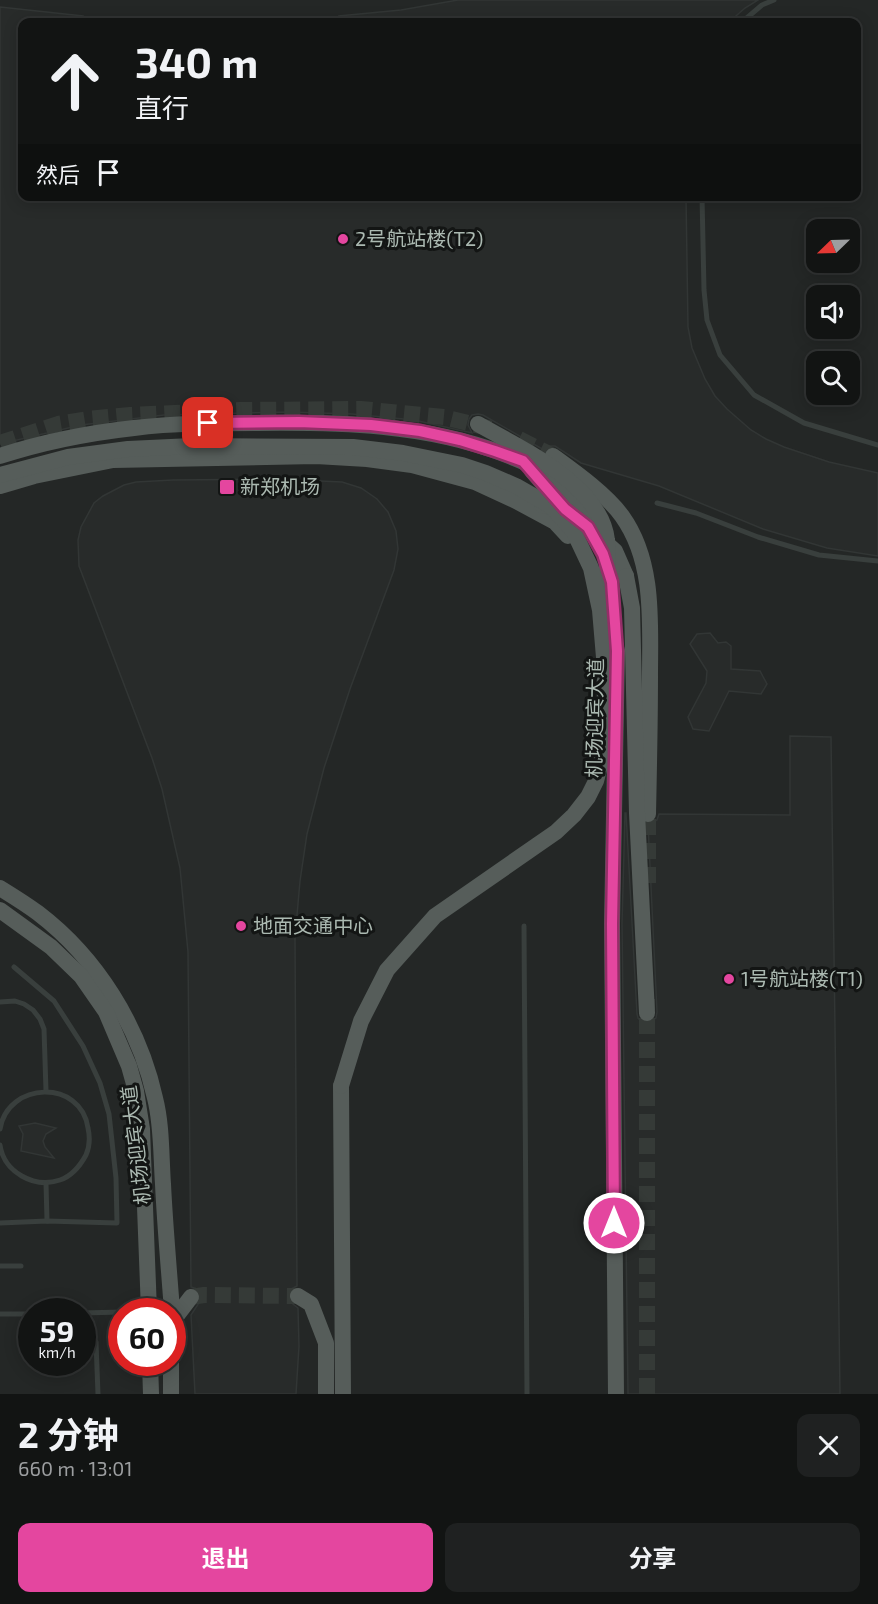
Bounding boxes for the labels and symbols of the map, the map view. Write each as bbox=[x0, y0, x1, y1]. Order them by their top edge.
north arrow bbox=[806, 219, 860, 273]
place label: 2号航站楼(T2) bbox=[355, 226, 483, 250]
marker: 2号航站楼(T2) bbox=[336, 232, 350, 246]
pin bbox=[182, 397, 233, 448]
place label: 新郑机场 bbox=[240, 474, 320, 498]
marker: 新郑机场 bbox=[218, 478, 236, 496]
street label: 机场迎宾大道 bbox=[581, 658, 607, 778]
place label: 地面交通中心 bbox=[253, 913, 373, 937]
marker: 地面交通中心 bbox=[234, 919, 248, 933]
place label: 1号航站楼(T1) bbox=[741, 966, 863, 990]
marker: 1号航站楼(T1) bbox=[722, 972, 736, 986]
street label: 机场迎宾大道 bbox=[116, 1084, 154, 1206]
position arrow bbox=[582, 1191, 646, 1255]
speed limit sign: 60 bbox=[108, 1298, 186, 1376]

